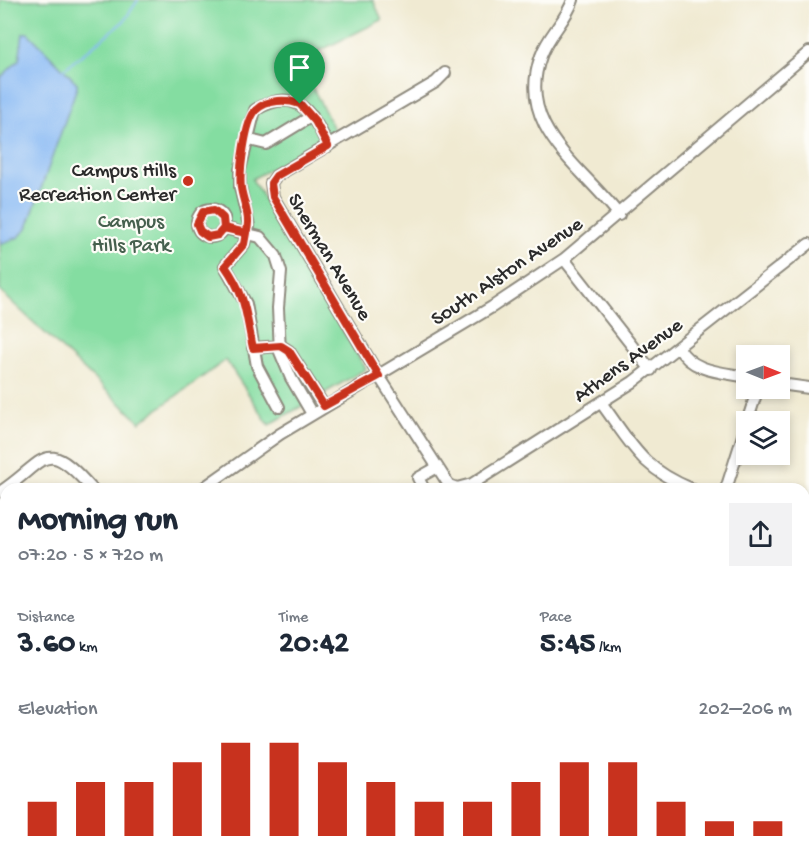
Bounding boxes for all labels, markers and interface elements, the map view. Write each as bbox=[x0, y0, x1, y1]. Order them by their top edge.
pin bbox=[274, 42, 325, 104]
icon: arrive bbox=[283, 51, 316, 84]
place label: Campus Hills Recreation Center bbox=[19, 160, 178, 209]
marker: Campus Hills Recreation Center bbox=[181, 174, 195, 188]
street label: Sherman Avenue bbox=[280, 190, 376, 327]
park label: Campus Hills Park bbox=[92, 211, 173, 260]
street label: South Alston Avenue bbox=[427, 212, 590, 333]
street label: Athens Avenue bbox=[570, 313, 689, 410]
north arrow bbox=[736, 345, 790, 399]
map controls bbox=[736, 345, 790, 465]
button: layers bbox=[736, 411, 790, 465]
text: Morning run bbox=[18, 503, 178, 541]
button: share bbox=[729, 503, 792, 566]
text: 07:20 · 5 × 720 m bbox=[18, 545, 163, 568]
text: Distance bbox=[18, 609, 75, 628]
text: Time bbox=[279, 609, 308, 628]
text: Pace bbox=[540, 609, 571, 628]
text: 3.60 bbox=[18, 628, 75, 663]
text: 20:42 bbox=[279, 628, 349, 663]
text: 5:45 bbox=[540, 628, 595, 663]
text: km bbox=[75, 639, 98, 658]
text: /km bbox=[595, 639, 621, 658]
text: Elevation bbox=[18, 699, 98, 722]
text: 202–206 m bbox=[699, 699, 792, 722]

